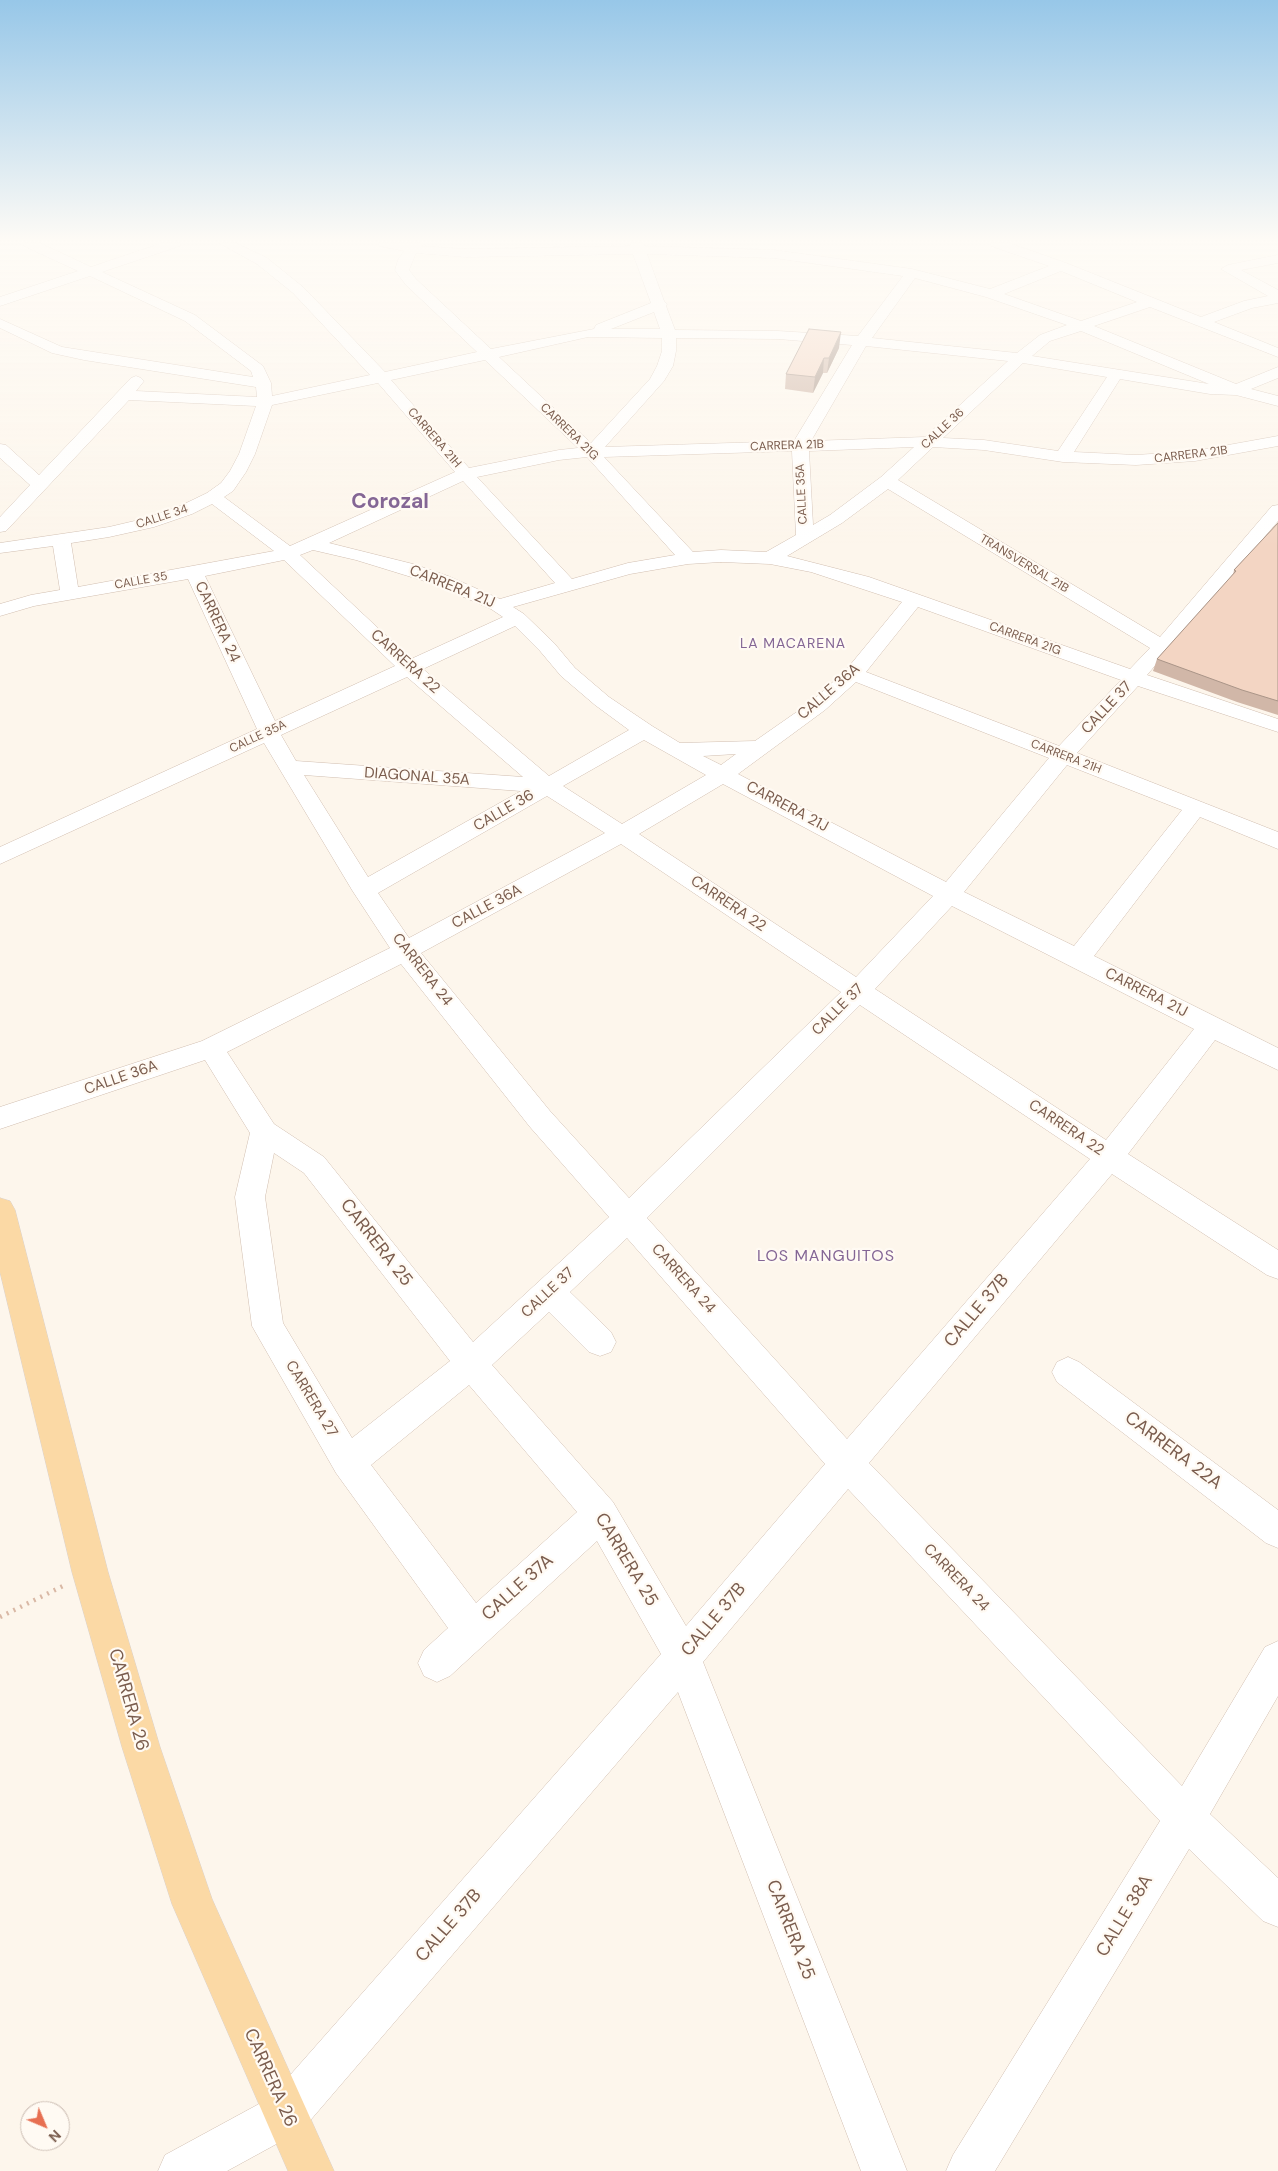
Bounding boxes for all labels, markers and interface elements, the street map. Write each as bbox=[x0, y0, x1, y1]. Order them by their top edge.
street label: CARRERA 21G bbox=[537, 401, 601, 463]
street label: CARRERA 21H bbox=[404, 405, 464, 471]
street label: CALLE 36 bbox=[918, 405, 968, 453]
street label: CARRERA 21B bbox=[750, 438, 824, 454]
street label: CARRERA 21B bbox=[1154, 443, 1228, 467]
street label: CALLE 35A bbox=[793, 463, 811, 525]
district label: Corozal bbox=[351, 489, 429, 515]
street label: CALLE 34 bbox=[134, 502, 190, 532]
street label: TRANSVERSAL 21B bbox=[977, 532, 1071, 596]
street label: CARRERA 21J bbox=[407, 562, 497, 612]
street label: CALLE 35 bbox=[113, 569, 169, 593]
street label: CARRERA 24 bbox=[190, 579, 244, 665]
street label: CARRERA 21G bbox=[987, 619, 1063, 659]
street label: CARRERA 22 bbox=[367, 626, 443, 698]
district label: LA MACARENA bbox=[739, 636, 847, 652]
street label: CALLE 36A bbox=[794, 660, 864, 724]
street label: CALLE 37 bbox=[1078, 678, 1136, 738]
street label: CALLE 35A bbox=[227, 718, 289, 756]
street label: CARRERA 21H bbox=[1029, 737, 1103, 777]
street label: DIAGONAL 35A bbox=[364, 764, 470, 790]
street label: CARRERA 21J bbox=[743, 778, 831, 836]
street label: CALLE 36 bbox=[470, 786, 538, 836]
street label: CARRERA 22 bbox=[687, 872, 769, 936]
street label: CALLE 36A bbox=[449, 881, 525, 933]
street label: CARRERA 24 bbox=[388, 930, 456, 1010]
street label: CARRERA 21J bbox=[1102, 964, 1190, 1022]
street label: CALLE 37 bbox=[809, 981, 867, 1039]
street label: CALLE 36A bbox=[82, 1057, 160, 1099]
street label: CARRERA 22 bbox=[1025, 1096, 1107, 1160]
street label: CARRERA 25 bbox=[335, 1195, 417, 1291]
street label: CARRERA 24 bbox=[647, 1241, 719, 1317]
district label: LOS MANGUITOS bbox=[755, 1247, 897, 1267]
street label: CALLE 37 bbox=[518, 1264, 578, 1322]
street label: CALLE 37B bbox=[940, 1270, 1014, 1352]
street label: CARRERA 27 bbox=[281, 1358, 341, 1440]
street label: CARRERA 22A bbox=[1120, 1407, 1226, 1495]
street label: CARRERA 25 bbox=[590, 1509, 662, 1611]
street label: CARRERA 24 bbox=[919, 1540, 993, 1616]
street label: CALLE 37A bbox=[478, 1550, 558, 1626]
street label: CALLE 37B bbox=[677, 1579, 751, 1661]
street label: CARRERA 26 bbox=[103, 1646, 153, 1754]
street label: CALLE 38A bbox=[1092, 1871, 1158, 1961]
street label: CARRERA 25 bbox=[761, 1877, 819, 1983]
street label: CALLE 37B bbox=[412, 1885, 486, 1967]
street label: CARRERA 26 bbox=[239, 2026, 301, 2130]
north arrow bbox=[20, 2101, 70, 2151]
text: N bbox=[45, 2126, 65, 2146]

